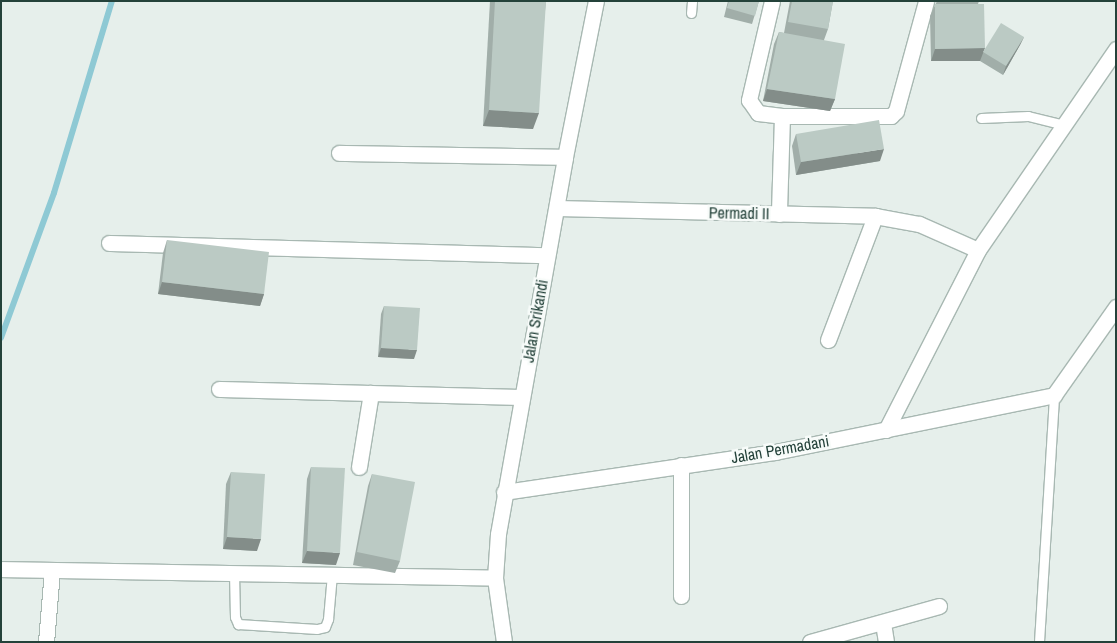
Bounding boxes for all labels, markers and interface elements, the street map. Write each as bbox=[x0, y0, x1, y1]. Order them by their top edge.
street label: Permadi II bbox=[709, 203, 769, 223]
street label: Jalan Srikandi bbox=[518, 278, 552, 364]
street label: Jalan Permadani bbox=[729, 431, 831, 467]

